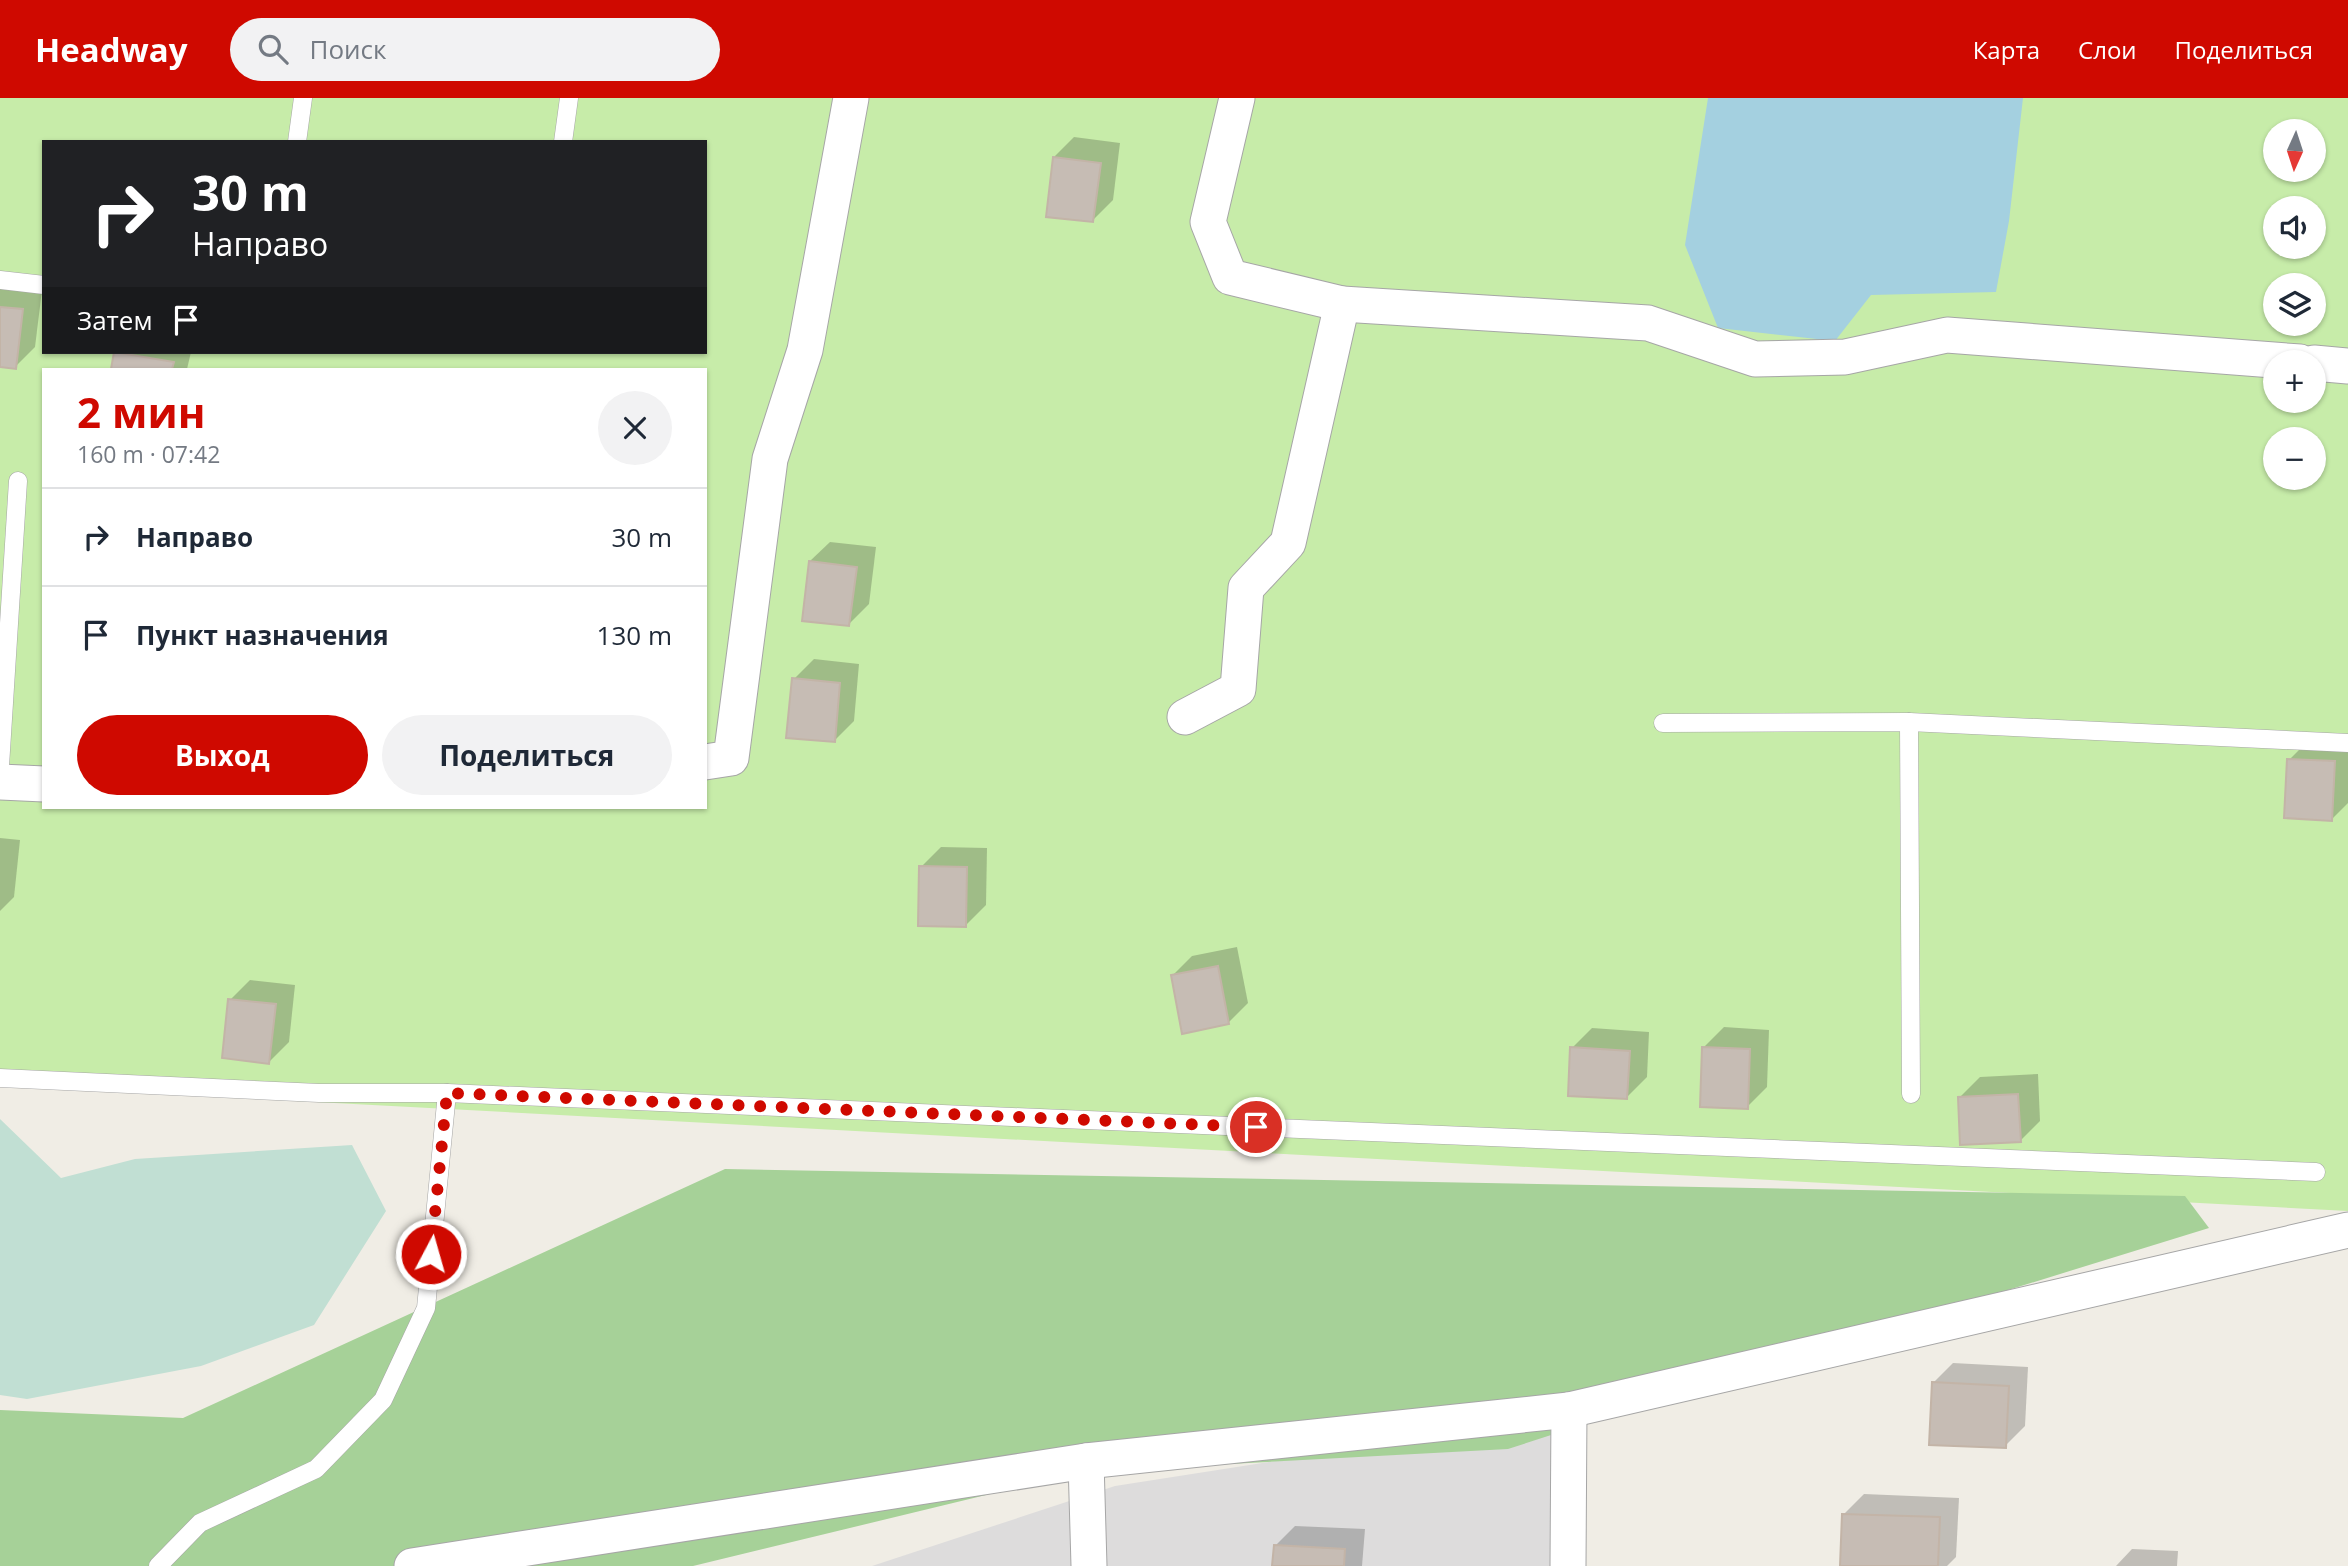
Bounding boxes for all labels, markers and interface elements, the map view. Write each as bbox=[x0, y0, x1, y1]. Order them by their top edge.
search box bbox=[230, 18, 720, 81]
text: Headway bbox=[35, 27, 188, 72]
icon: search bbox=[254, 30, 292, 68]
text: Поиск bbox=[310, 31, 387, 67]
text: Карта bbox=[1973, 33, 2040, 66]
text: Слои bbox=[2078, 33, 2137, 66]
text: Поделиться bbox=[2175, 33, 2313, 66]
north arrow bbox=[2263, 119, 2326, 182]
map controls bbox=[2263, 119, 2326, 490]
text: 30 m bbox=[192, 159, 309, 225]
icon: right bbox=[77, 168, 168, 259]
button: sound bbox=[2263, 196, 2326, 259]
text: Направо bbox=[192, 222, 328, 265]
button: layers bbox=[2263, 273, 2326, 336]
icon: arrive bbox=[167, 301, 205, 339]
text: Затем bbox=[77, 302, 153, 338]
button: + bbox=[2263, 350, 2326, 413]
text: 2 мин bbox=[77, 383, 205, 440]
button: close bbox=[598, 391, 672, 465]
button: − bbox=[2263, 427, 2326, 490]
text: 160 m · 07:42 bbox=[77, 438, 220, 470]
icon: right bbox=[77, 518, 115, 556]
text: Направо bbox=[136, 519, 253, 555]
text: 30 m bbox=[611, 519, 672, 555]
icon: arrive bbox=[77, 616, 115, 654]
text: Пункт назначения bbox=[136, 617, 389, 653]
text: 130 m bbox=[597, 617, 672, 653]
button: Выход bbox=[77, 715, 368, 795]
button: Поделиться bbox=[382, 715, 672, 795]
pin bbox=[1226, 1097, 1286, 1157]
icon: arrive bbox=[1237, 1108, 1275, 1146]
position arrow bbox=[394, 1217, 468, 1291]

